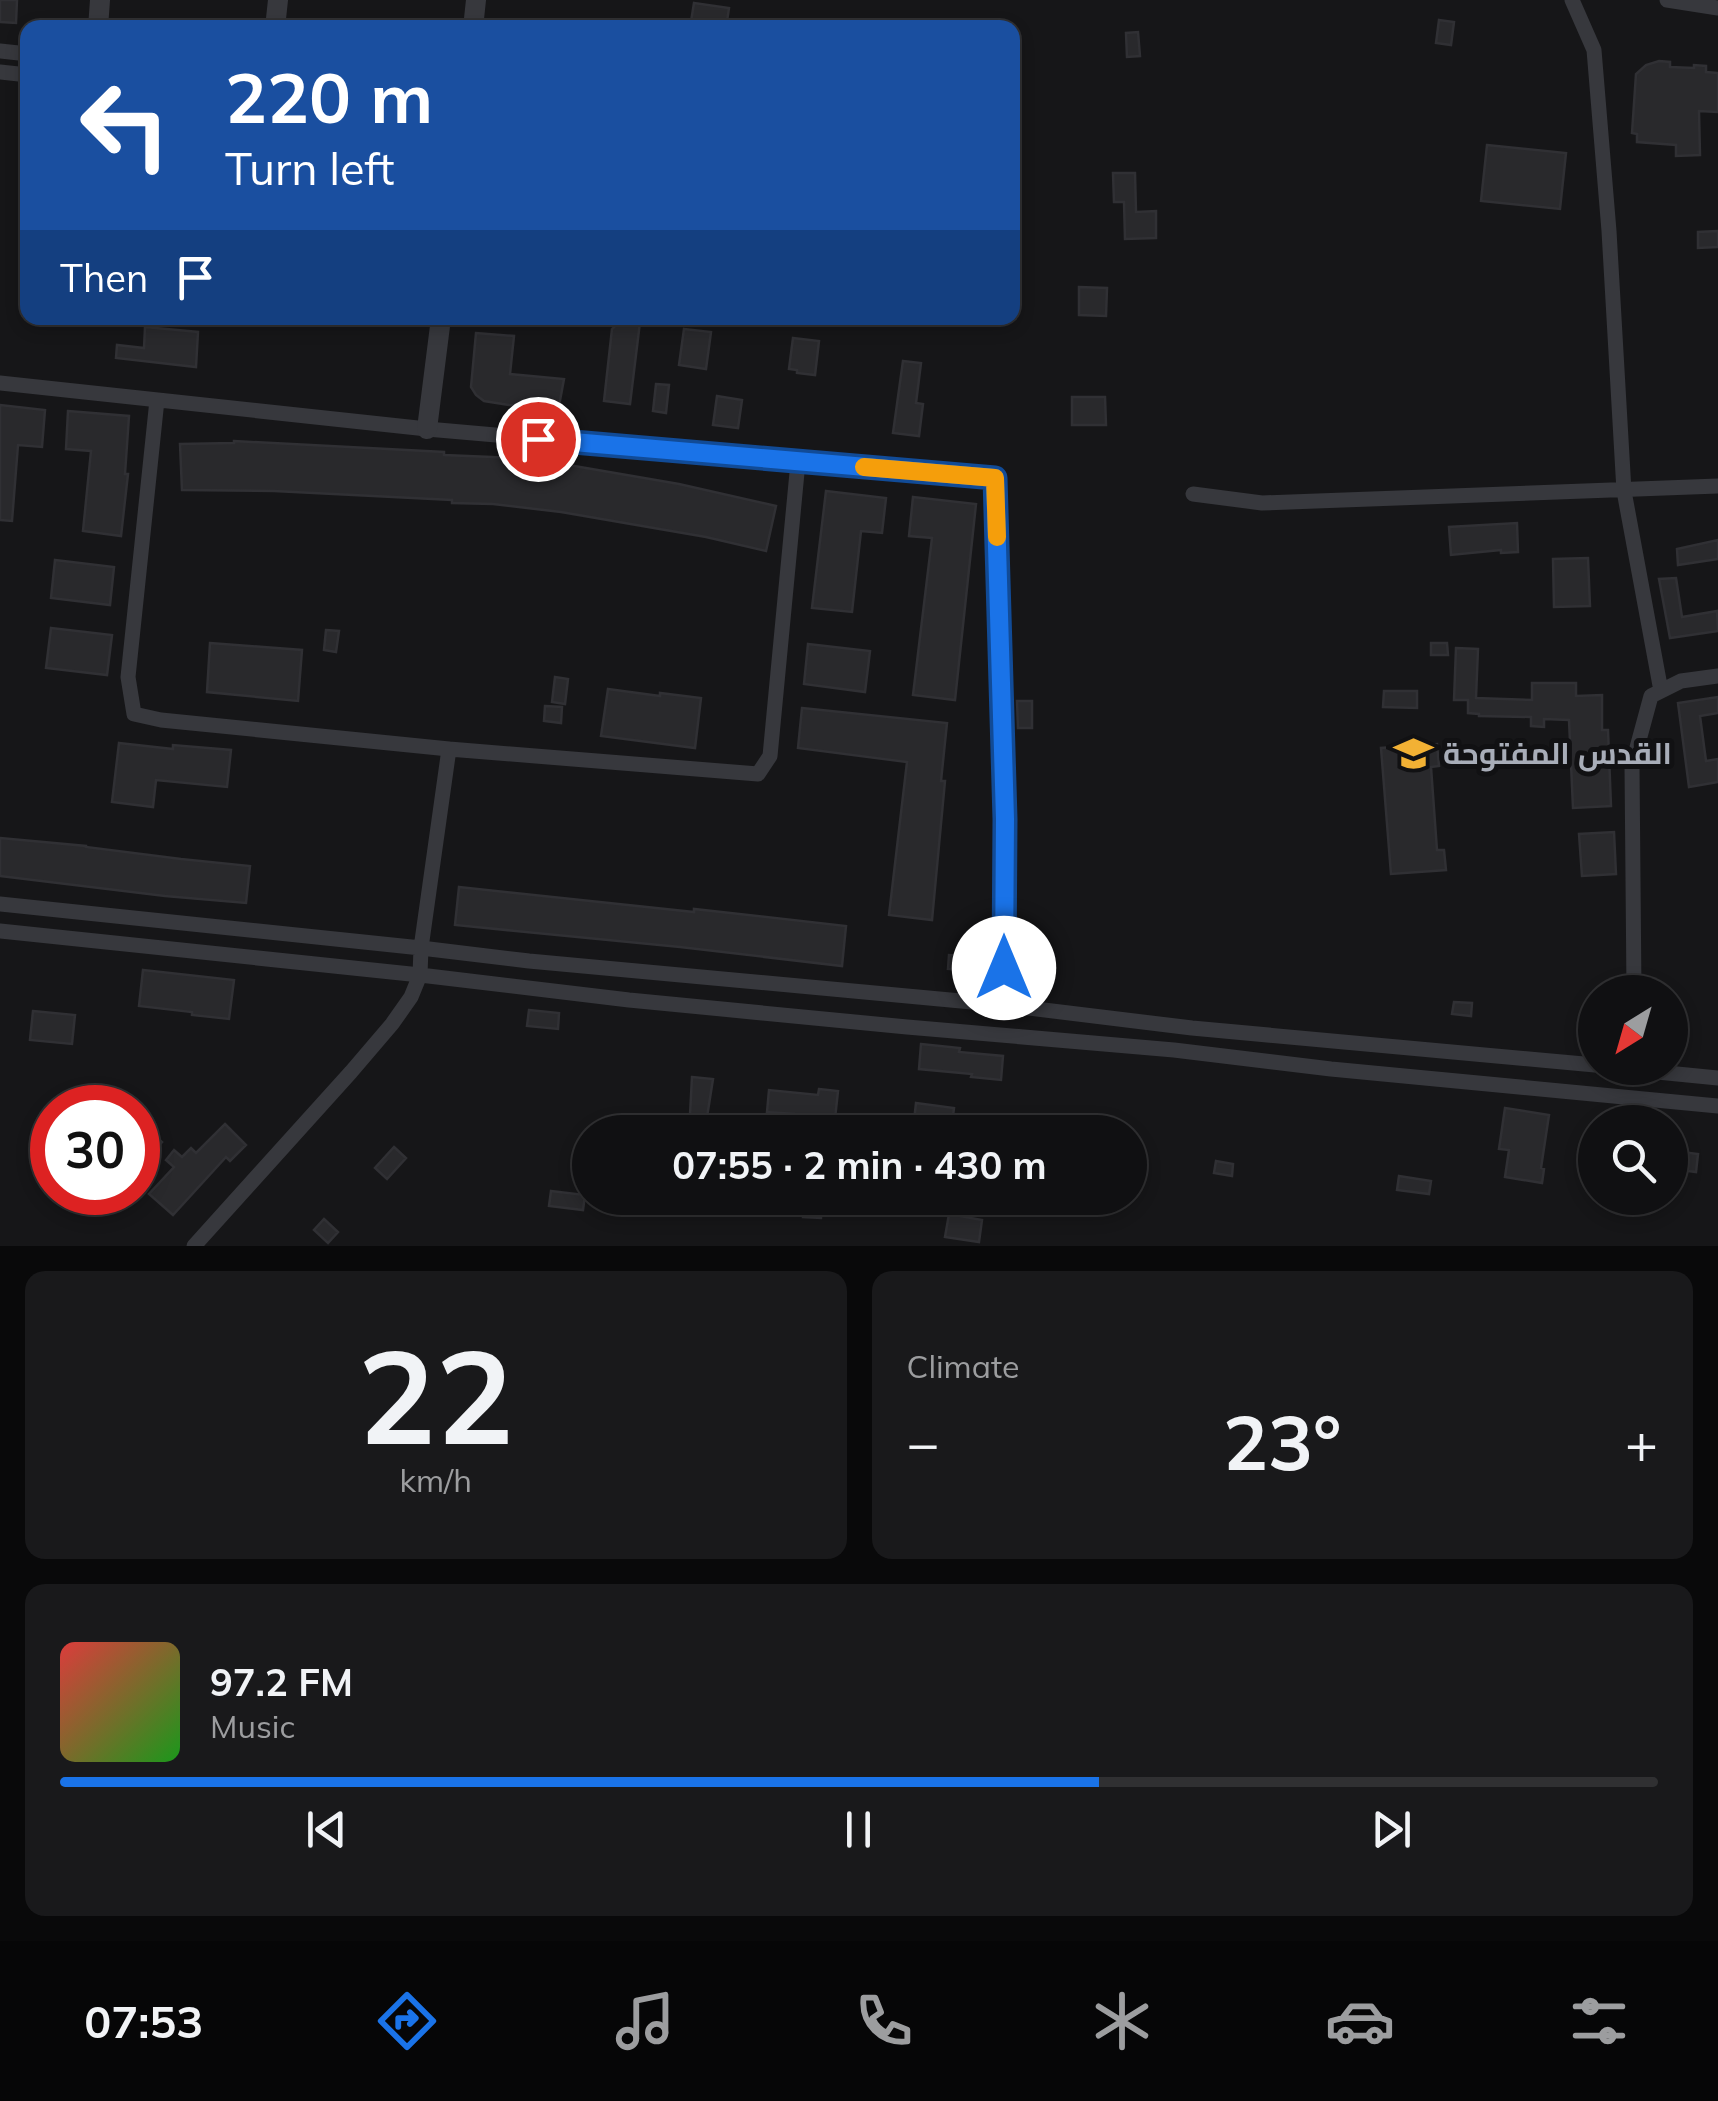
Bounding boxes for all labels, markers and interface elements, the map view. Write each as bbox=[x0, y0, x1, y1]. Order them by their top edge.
text: 220 m bbox=[225, 53, 433, 141]
icon: left bbox=[60, 60, 190, 190]
text: Turn left bbox=[225, 140, 394, 196]
icon: arrive bbox=[168, 250, 223, 305]
text: Then bbox=[60, 254, 148, 302]
pin bbox=[496, 397, 581, 482]
icon: arrive bbox=[511, 412, 566, 467]
school or university icon: القدس المفتوحة bbox=[1392, 732, 1434, 774]
place label: القدس المفتوحة bbox=[1443, 734, 1672, 772]
position arrow bbox=[952, 916, 1056, 1020]
north arrow bbox=[1578, 975, 1688, 1085]
map controls bbox=[1578, 975, 1688, 1215]
speed limit sign: 30 bbox=[30, 1085, 160, 1215]
button: search bbox=[1578, 1105, 1688, 1215]
text: 07:55 · 2 min · 430 m bbox=[672, 1141, 1047, 1189]
text: 22 bbox=[358, 1313, 514, 1477]
text: Climate bbox=[907, 1346, 1019, 1386]
text: 23° bbox=[1223, 1395, 1341, 1489]
text: − bbox=[907, 1408, 940, 1477]
text: + bbox=[1625, 1408, 1658, 1477]
text: km/h bbox=[400, 1460, 472, 1500]
text: 97.2 FM bbox=[210, 1658, 353, 1706]
text: Music bbox=[210, 1706, 295, 1746]
icon: previous bbox=[299, 1802, 354, 1857]
icon: pause bbox=[831, 1802, 886, 1857]
icon: next bbox=[1364, 1802, 1419, 1857]
icon: directions bbox=[372, 1986, 442, 2056]
icon: music bbox=[610, 1986, 680, 2056]
icon: phone bbox=[849, 1986, 919, 2056]
icon: climate bbox=[1087, 1986, 1157, 2056]
icon: car bbox=[1325, 1986, 1395, 2056]
icon: filters bbox=[1564, 1986, 1634, 2056]
text: 07:53 bbox=[84, 1993, 203, 2049]

